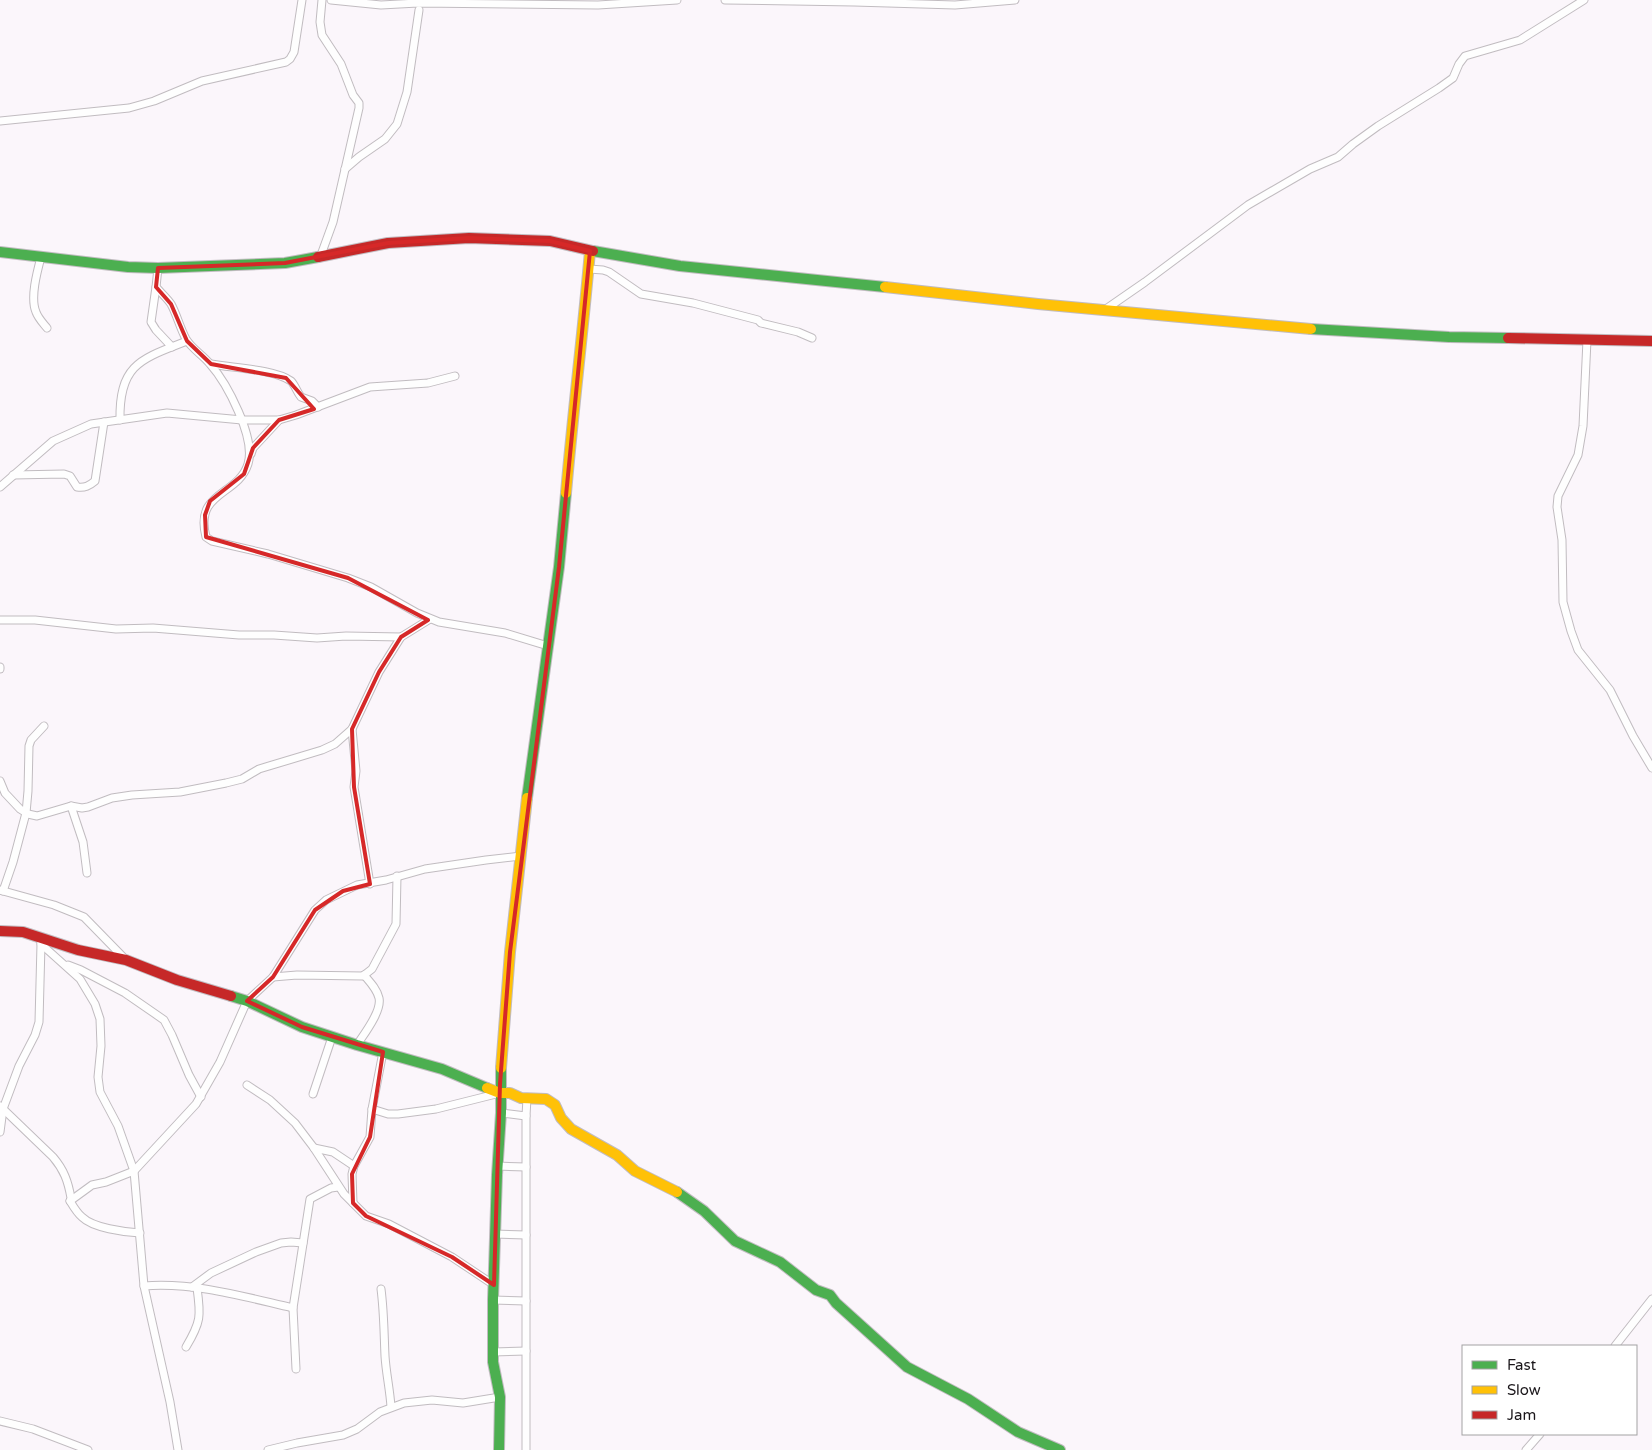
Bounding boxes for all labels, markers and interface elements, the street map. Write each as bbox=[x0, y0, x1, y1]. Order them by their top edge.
legend bbox=[1462, 1345, 1637, 1435]
text: Fast bbox=[1507, 1356, 1537, 1374]
text: Slow bbox=[1507, 1381, 1541, 1399]
text: Jam bbox=[1507, 1406, 1536, 1424]

